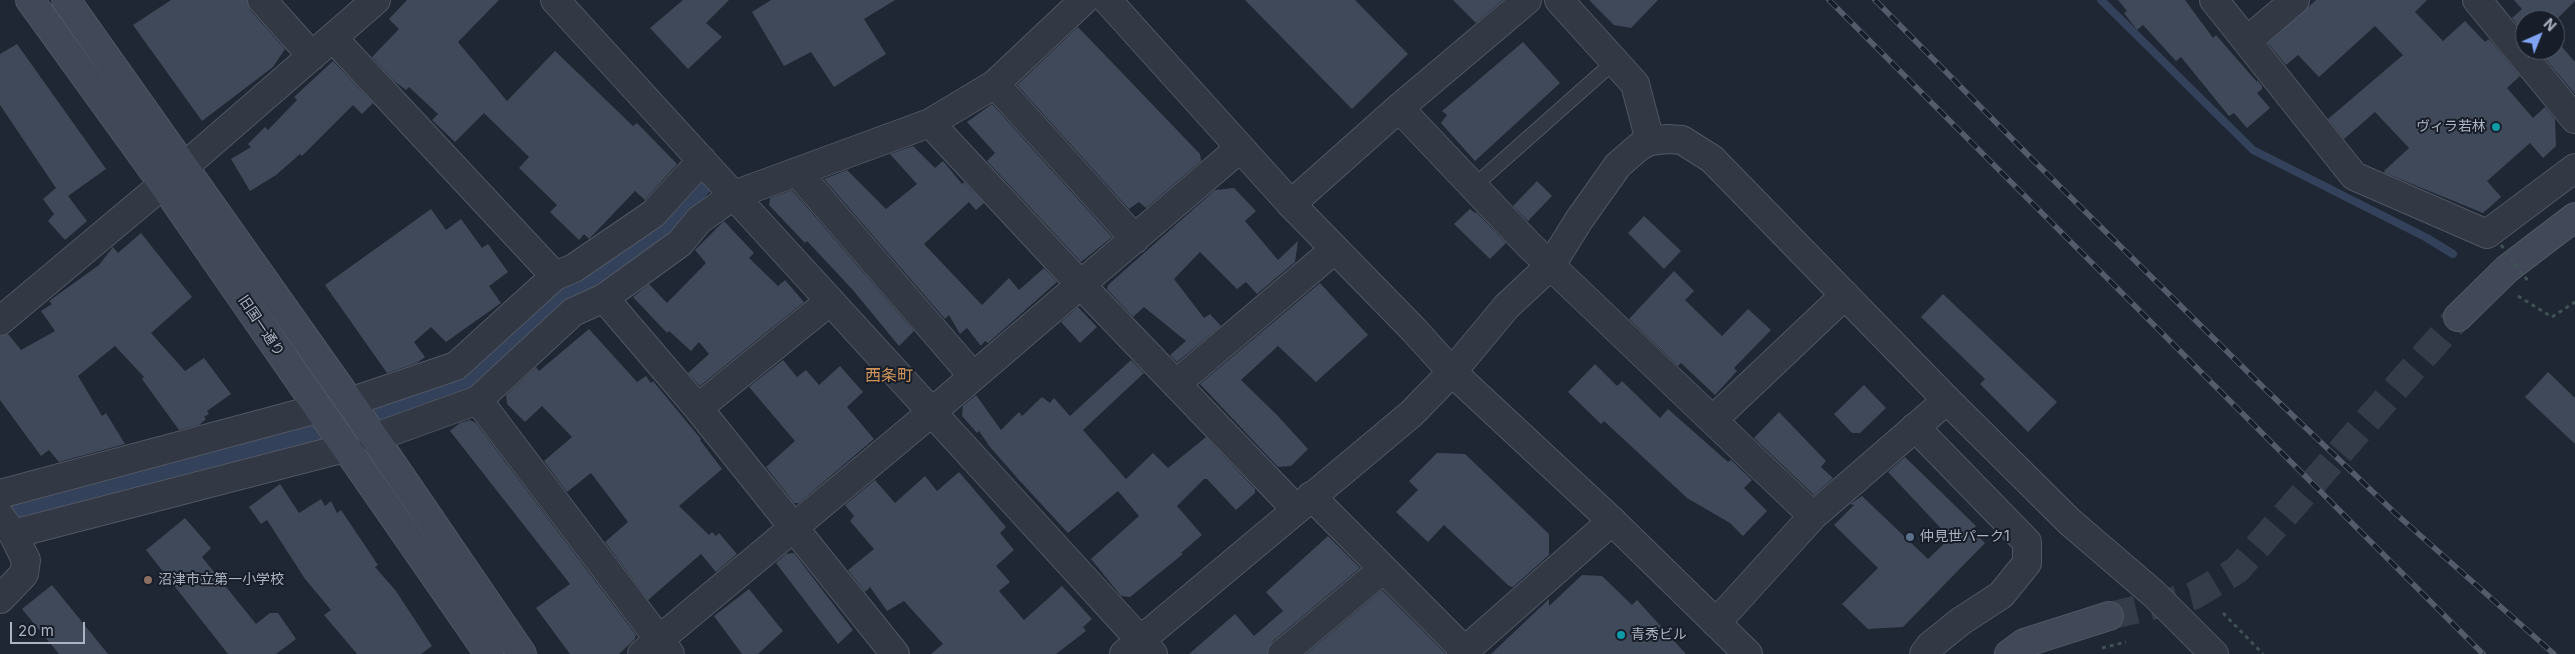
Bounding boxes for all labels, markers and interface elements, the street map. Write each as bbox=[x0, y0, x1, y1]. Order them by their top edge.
north arrow bbox=[2515, 10, 2565, 60]
text: N bbox=[2540, 15, 2560, 34]
place label: ヴィラ若林 bbox=[2416, 119, 2486, 135]
marker: ヴィラ若林 bbox=[2490, 121, 2502, 133]
street label: 旧国一通り bbox=[234, 292, 288, 360]
district label: 西条町 bbox=[865, 366, 913, 386]
place label: 仲見世パーク1 bbox=[1920, 529, 2010, 545]
marker: 仲見世パーク1 bbox=[1904, 531, 1916, 543]
place label: 沼津市立第一小学校 bbox=[158, 572, 284, 588]
marker: 沼津市立第一小学校 bbox=[142, 574, 154, 586]
scale bar bbox=[12, 612, 88, 644]
text: 20 m bbox=[18, 621, 54, 640]
place label: 青秀ビル bbox=[1631, 627, 1687, 643]
marker: 青秀ビル bbox=[1615, 629, 1627, 641]

